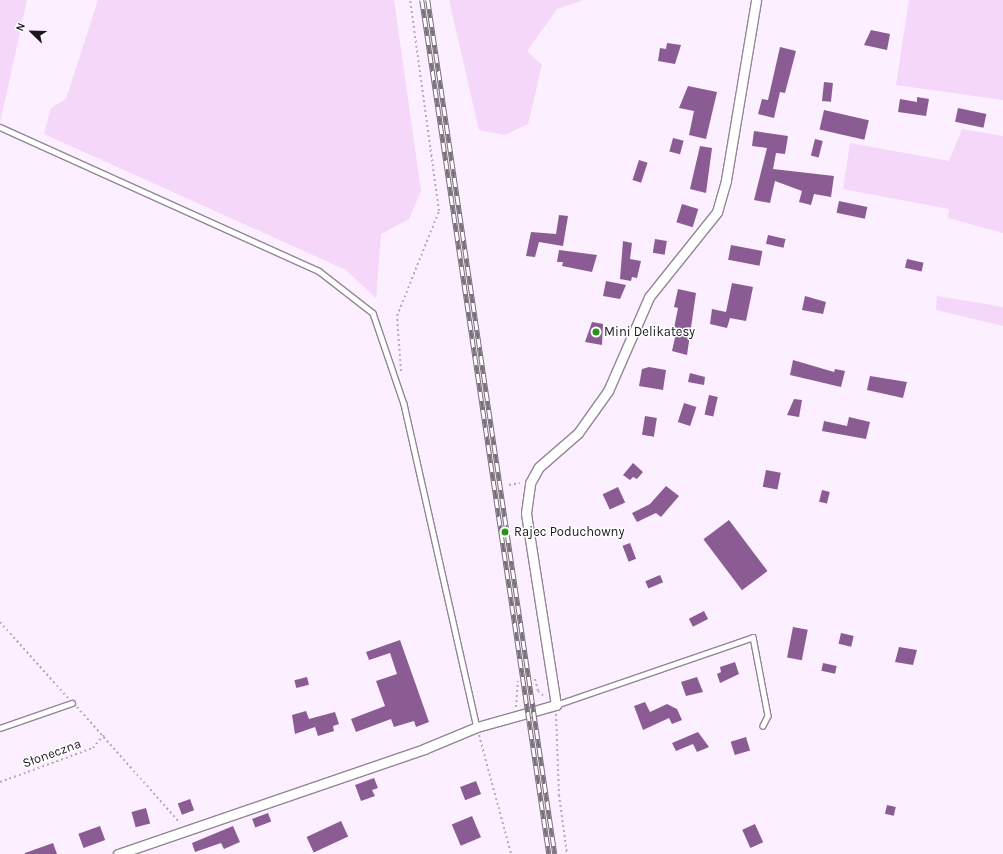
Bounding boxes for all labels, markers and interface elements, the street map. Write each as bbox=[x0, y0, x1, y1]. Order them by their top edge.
north arrow bbox=[12, 12, 52, 52]
text: N bbox=[13, 21, 28, 33]
place label: Mini Delikatesy bbox=[604, 324, 695, 340]
marker: Mini Delikatesy bbox=[591, 327, 601, 337]
place label: Rajec Poduchowny bbox=[514, 524, 625, 540]
marker: Rajec Poduchowny bbox=[499, 526, 511, 538]
street label: Słoneczna bbox=[21, 736, 83, 772]

